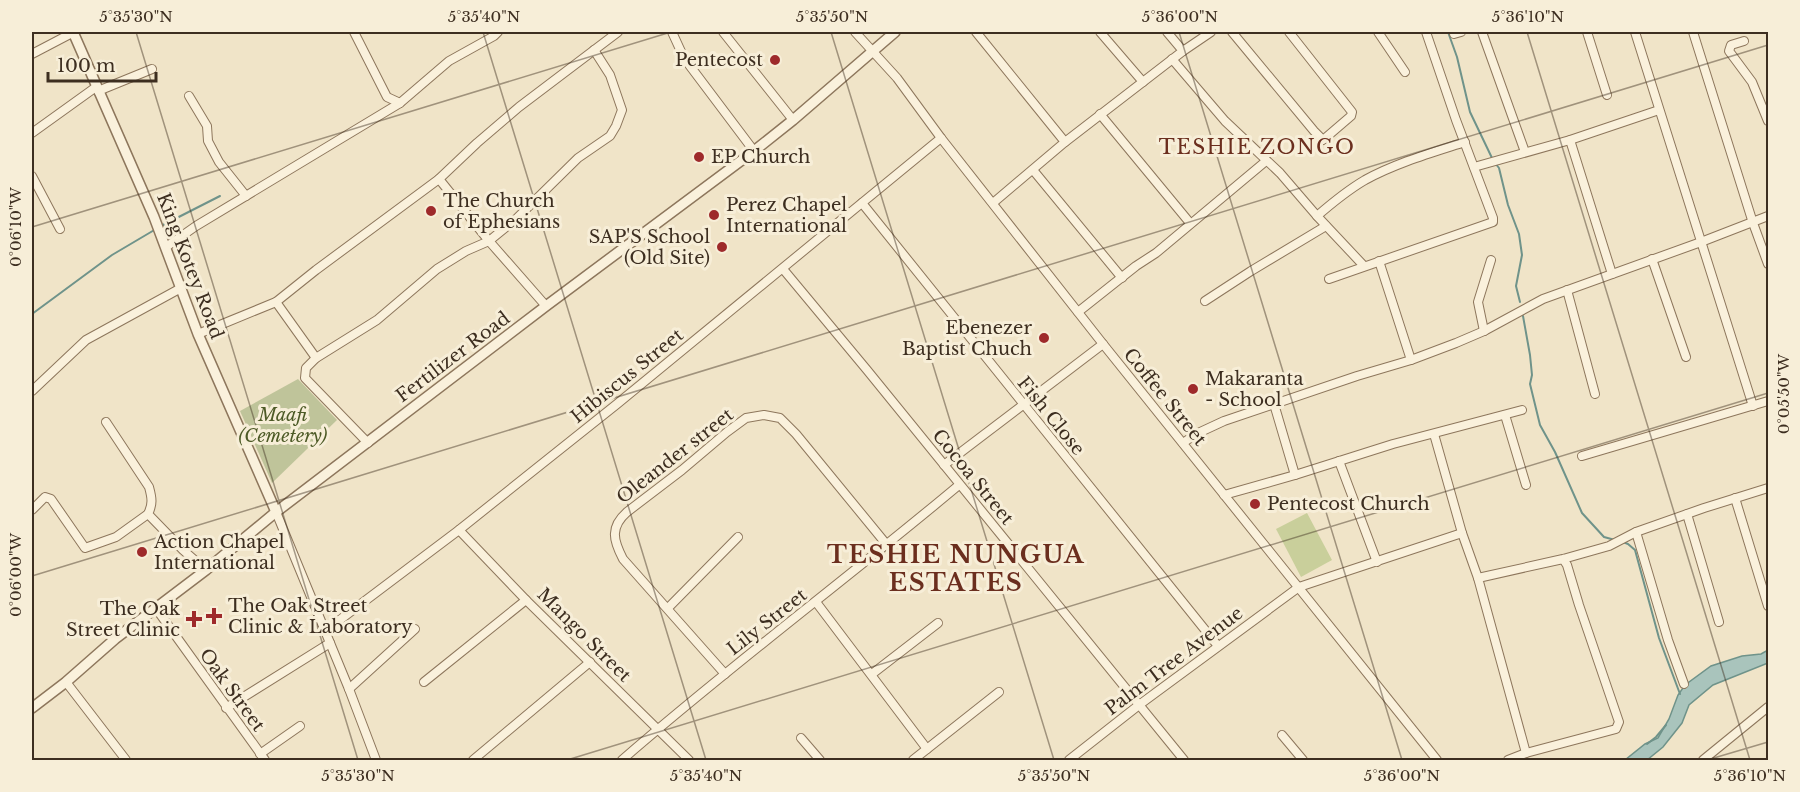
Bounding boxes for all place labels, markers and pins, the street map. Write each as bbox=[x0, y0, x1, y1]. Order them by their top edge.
place label: Pentecost bbox=[675, 49, 763, 71]
marker: Pentecost bbox=[768, 53, 782, 67]
place label: EP Church bbox=[711, 146, 810, 168]
marker: EP Church bbox=[692, 150, 706, 164]
place label: The Church of Ephesians bbox=[443, 190, 560, 233]
place label: Perez Chapel International bbox=[726, 194, 847, 237]
marker: The Church of Ephesians bbox=[424, 204, 438, 218]
marker: Perez Chapel International bbox=[707, 208, 721, 222]
place label: SAP'S School (Old Site) bbox=[589, 226, 710, 269]
marker: SAP'S School (Old Site) bbox=[715, 240, 729, 254]
place label: Ebenezer Baptist Chuch bbox=[902, 317, 1032, 360]
marker: Ebenezer Baptist Chuch bbox=[1037, 331, 1051, 345]
place label: Makaranta - School bbox=[1205, 368, 1303, 411]
marker: Makaranta - School bbox=[1186, 382, 1200, 396]
place label: Pentecost Church bbox=[1267, 493, 1430, 515]
marker: Pentecost Church bbox=[1248, 497, 1262, 511]
place label: Action Chapel International bbox=[153, 531, 285, 574]
marker: Action Chapel International bbox=[135, 545, 149, 559]
place label: The Oak Street Clinic & Laboratory bbox=[228, 595, 413, 638]
place label: The Oak Street Clinic bbox=[66, 598, 180, 641]
marker: The Oak Street Clinic & Laboratory bbox=[205, 607, 223, 625]
marker: The Oak Street Clinic bbox=[185, 610, 203, 628]

